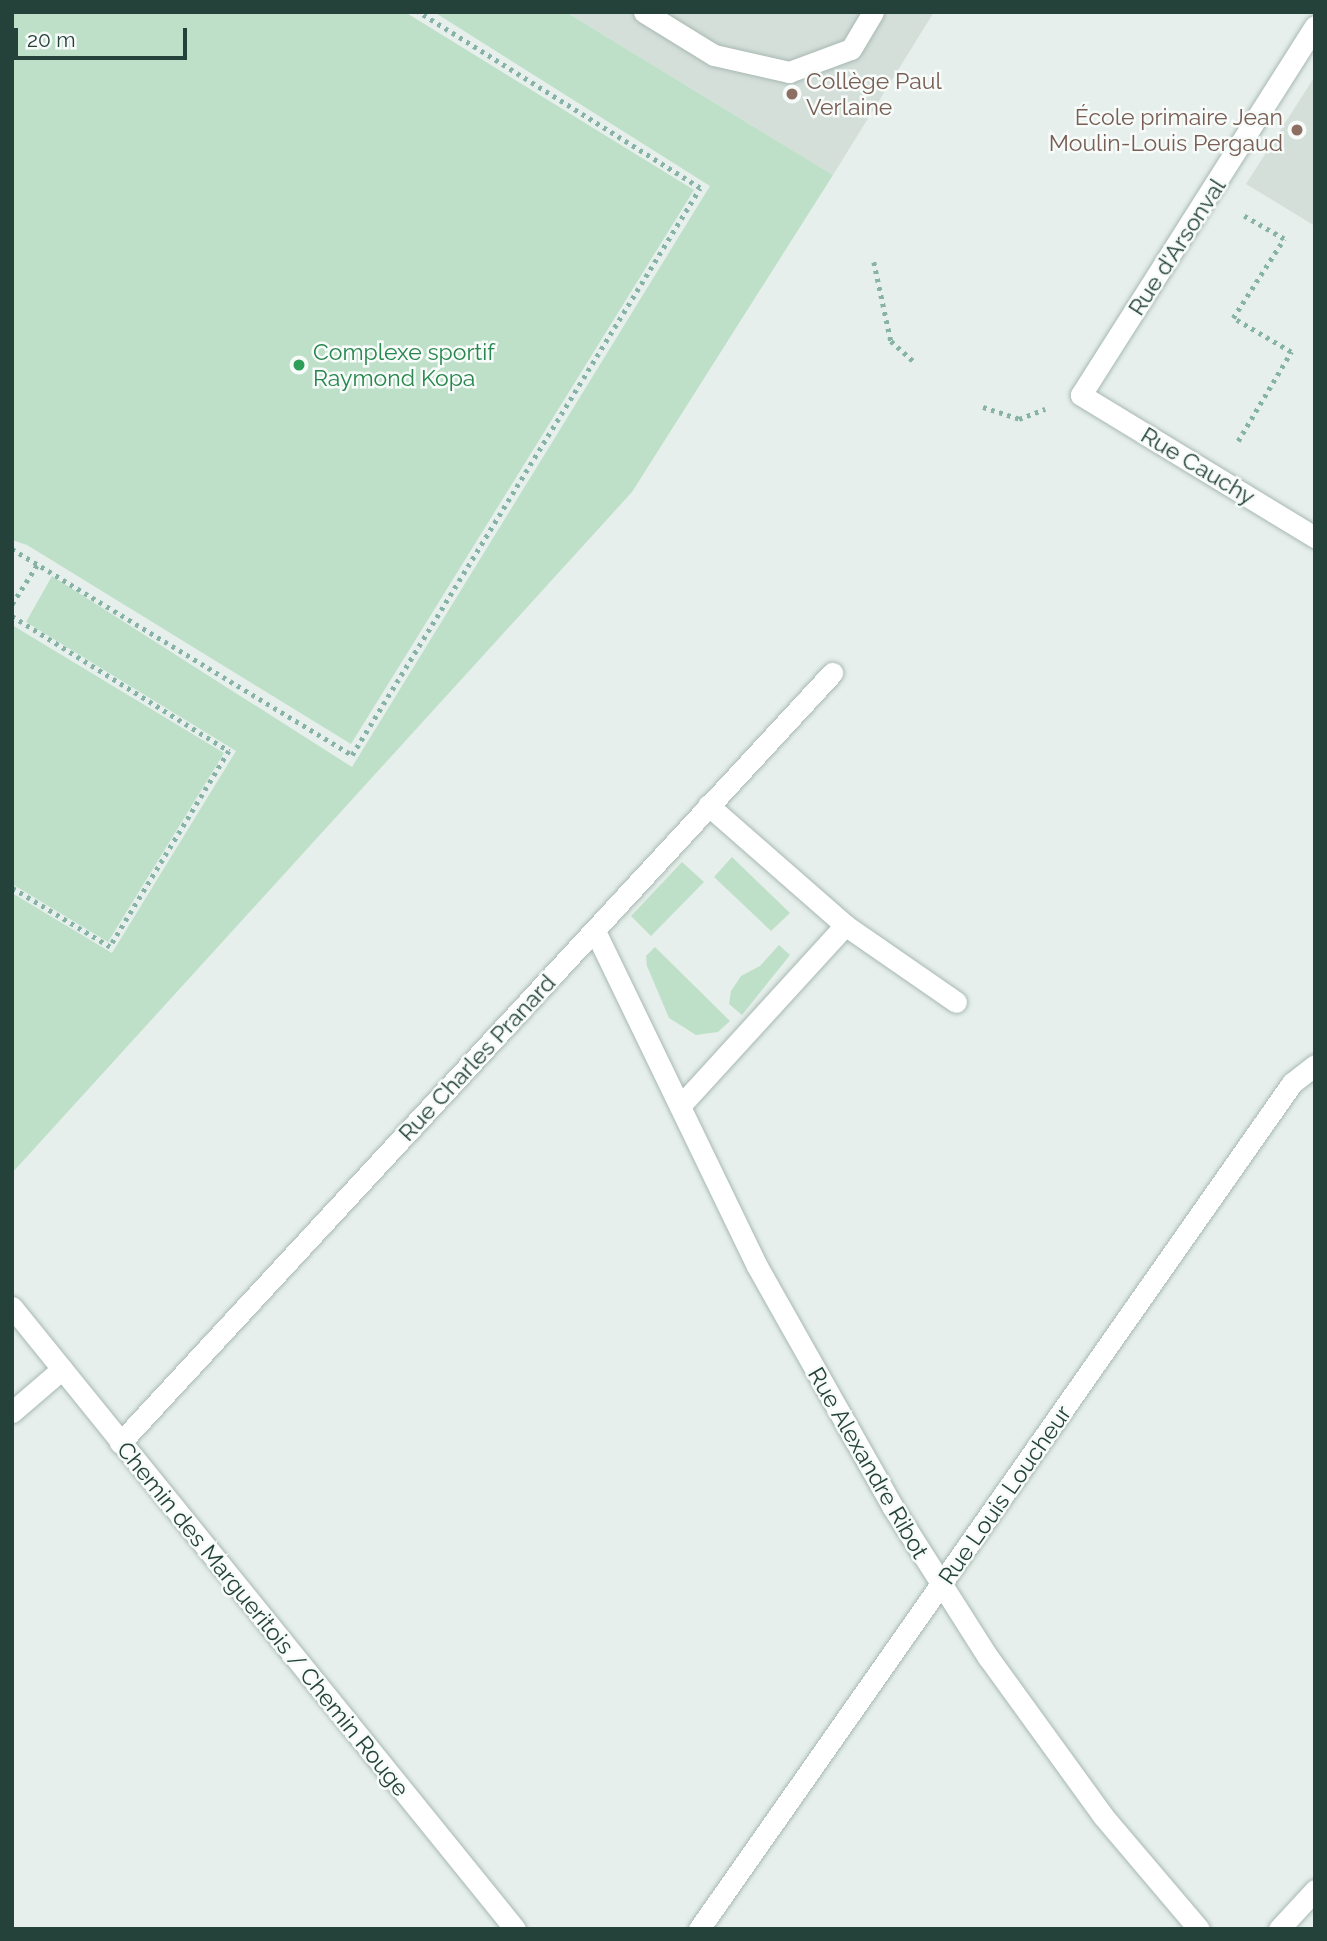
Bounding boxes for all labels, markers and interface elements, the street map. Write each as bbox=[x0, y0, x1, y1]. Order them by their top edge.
scale bar bbox=[18, 14, 191, 58]
text: 20 m bbox=[27, 27, 75, 52]
place label: Collège Paul Verlaine bbox=[806, 67, 942, 121]
marker: Collège Paul Verlaine bbox=[784, 86, 800, 102]
place label: École primaire Jean Moulin-Louis Pergaud bbox=[1049, 103, 1283, 157]
marker: École primaire Jean Moulin-Louis Pergaud bbox=[1289, 122, 1305, 138]
street label: Rue d'Arsonval bbox=[1123, 173, 1231, 321]
place label: Complexe sportif Raymond Kopa bbox=[313, 338, 495, 392]
marker: Complexe sportif Raymond Kopa bbox=[291, 357, 307, 373]
street label: Rue Cauchy bbox=[1136, 421, 1260, 511]
street label: Rue Charles Pranard bbox=[393, 969, 561, 1147]
street label: Rue Alexandre Ribot bbox=[802, 1362, 934, 1564]
street label: Rue Louis Loucheur bbox=[933, 1400, 1077, 1590]
street label: Chemin des Margueritois / Chemin Rouge bbox=[111, 1436, 415, 1802]

